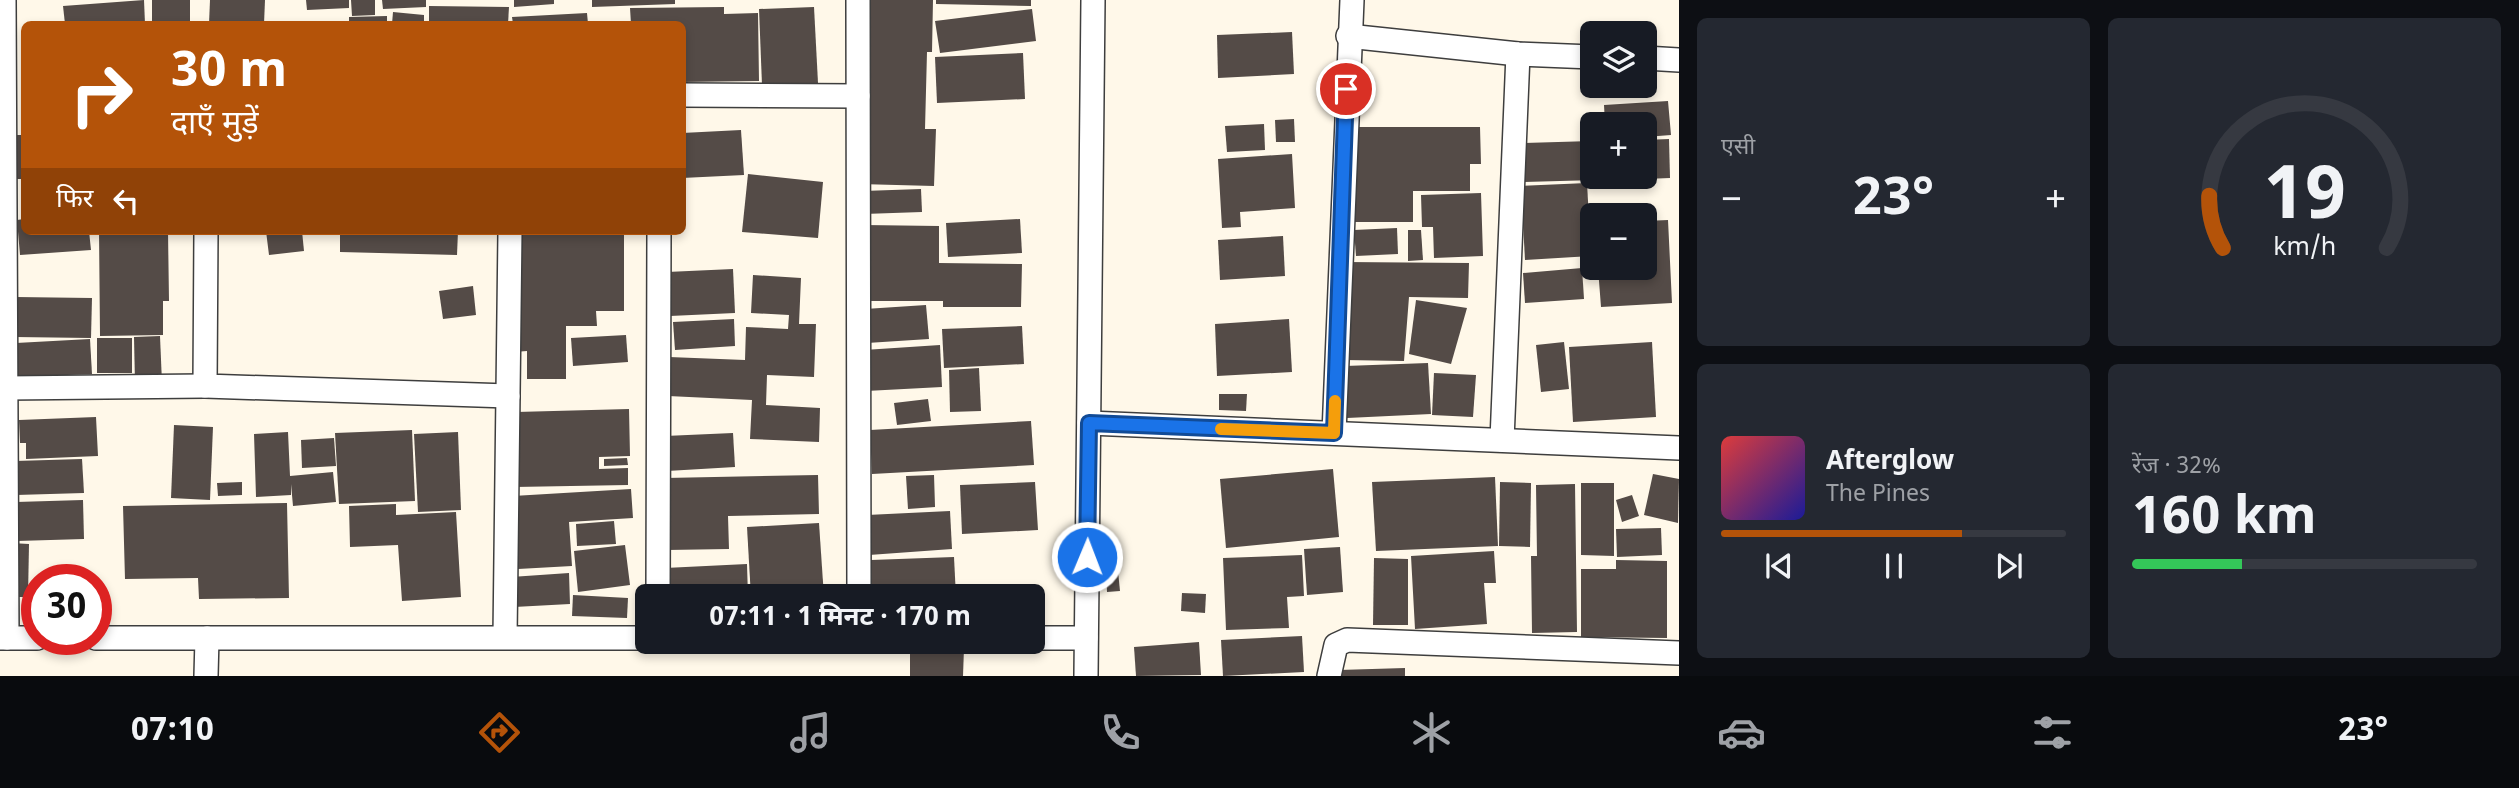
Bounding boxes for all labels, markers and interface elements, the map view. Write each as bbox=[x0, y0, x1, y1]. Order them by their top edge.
map controls bbox=[1580, 21, 1657, 280]
button: layers bbox=[1580, 21, 1657, 98]
text: 30 m bbox=[171, 42, 287, 106]
icon: right bbox=[56, 49, 147, 140]
pin bbox=[1316, 59, 1376, 119]
icon: arrive bbox=[1327, 70, 1365, 108]
text: दाएँ मुड़ें bbox=[171, 104, 259, 146]
button: + bbox=[1580, 112, 1657, 189]
text: एसी bbox=[1721, 133, 1755, 163]
text: 19 bbox=[2263, 153, 2346, 248]
text: 23° bbox=[1853, 167, 1934, 235]
text: − bbox=[1721, 177, 1742, 227]
text: + bbox=[2045, 177, 2066, 227]
icon: left bbox=[107, 182, 145, 220]
text: फिर bbox=[56, 184, 93, 218]
button: − bbox=[1580, 203, 1657, 280]
text: km/h bbox=[2273, 233, 2336, 265]
text: Afterglow bbox=[1826, 446, 1954, 480]
text: रेंज · 32% bbox=[2132, 452, 2221, 482]
text: The Pines bbox=[1826, 480, 1930, 510]
text: 160 km bbox=[2132, 486, 2316, 554]
position arrow bbox=[1050, 520, 1124, 594]
icon: previous bbox=[1760, 547, 1798, 585]
icon: pause bbox=[1875, 547, 1913, 585]
icon: next bbox=[1990, 547, 2028, 585]
speed limit sign: 30 bbox=[21, 564, 112, 655]
text: 07:11 · 1 मिनट · 170 m bbox=[709, 602, 971, 636]
icon: directions bbox=[475, 708, 524, 757]
icon: music bbox=[786, 708, 835, 757]
icon: phone bbox=[1096, 708, 1145, 757]
icon: climate bbox=[1407, 708, 1456, 757]
icon: car bbox=[1717, 708, 1766, 757]
icon: filters bbox=[2028, 708, 2077, 757]
text: 07:10 bbox=[131, 711, 214, 753]
text: 23° bbox=[2338, 711, 2388, 753]

